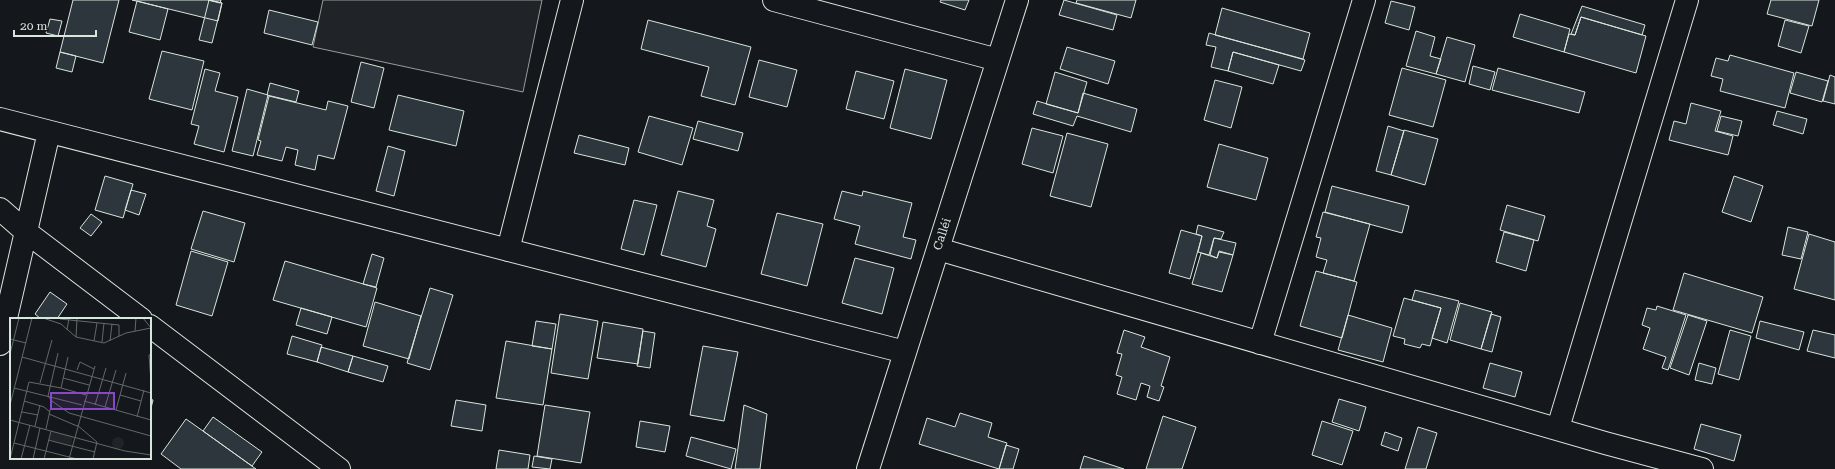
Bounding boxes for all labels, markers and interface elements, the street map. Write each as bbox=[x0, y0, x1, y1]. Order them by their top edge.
scale bar bbox=[14, 12, 96, 38]
text: 20 m bbox=[20, 19, 47, 33]
street label: Calle´i bbox=[930, 216, 954, 252]
inset map bbox=[10, 318, 151, 459]

